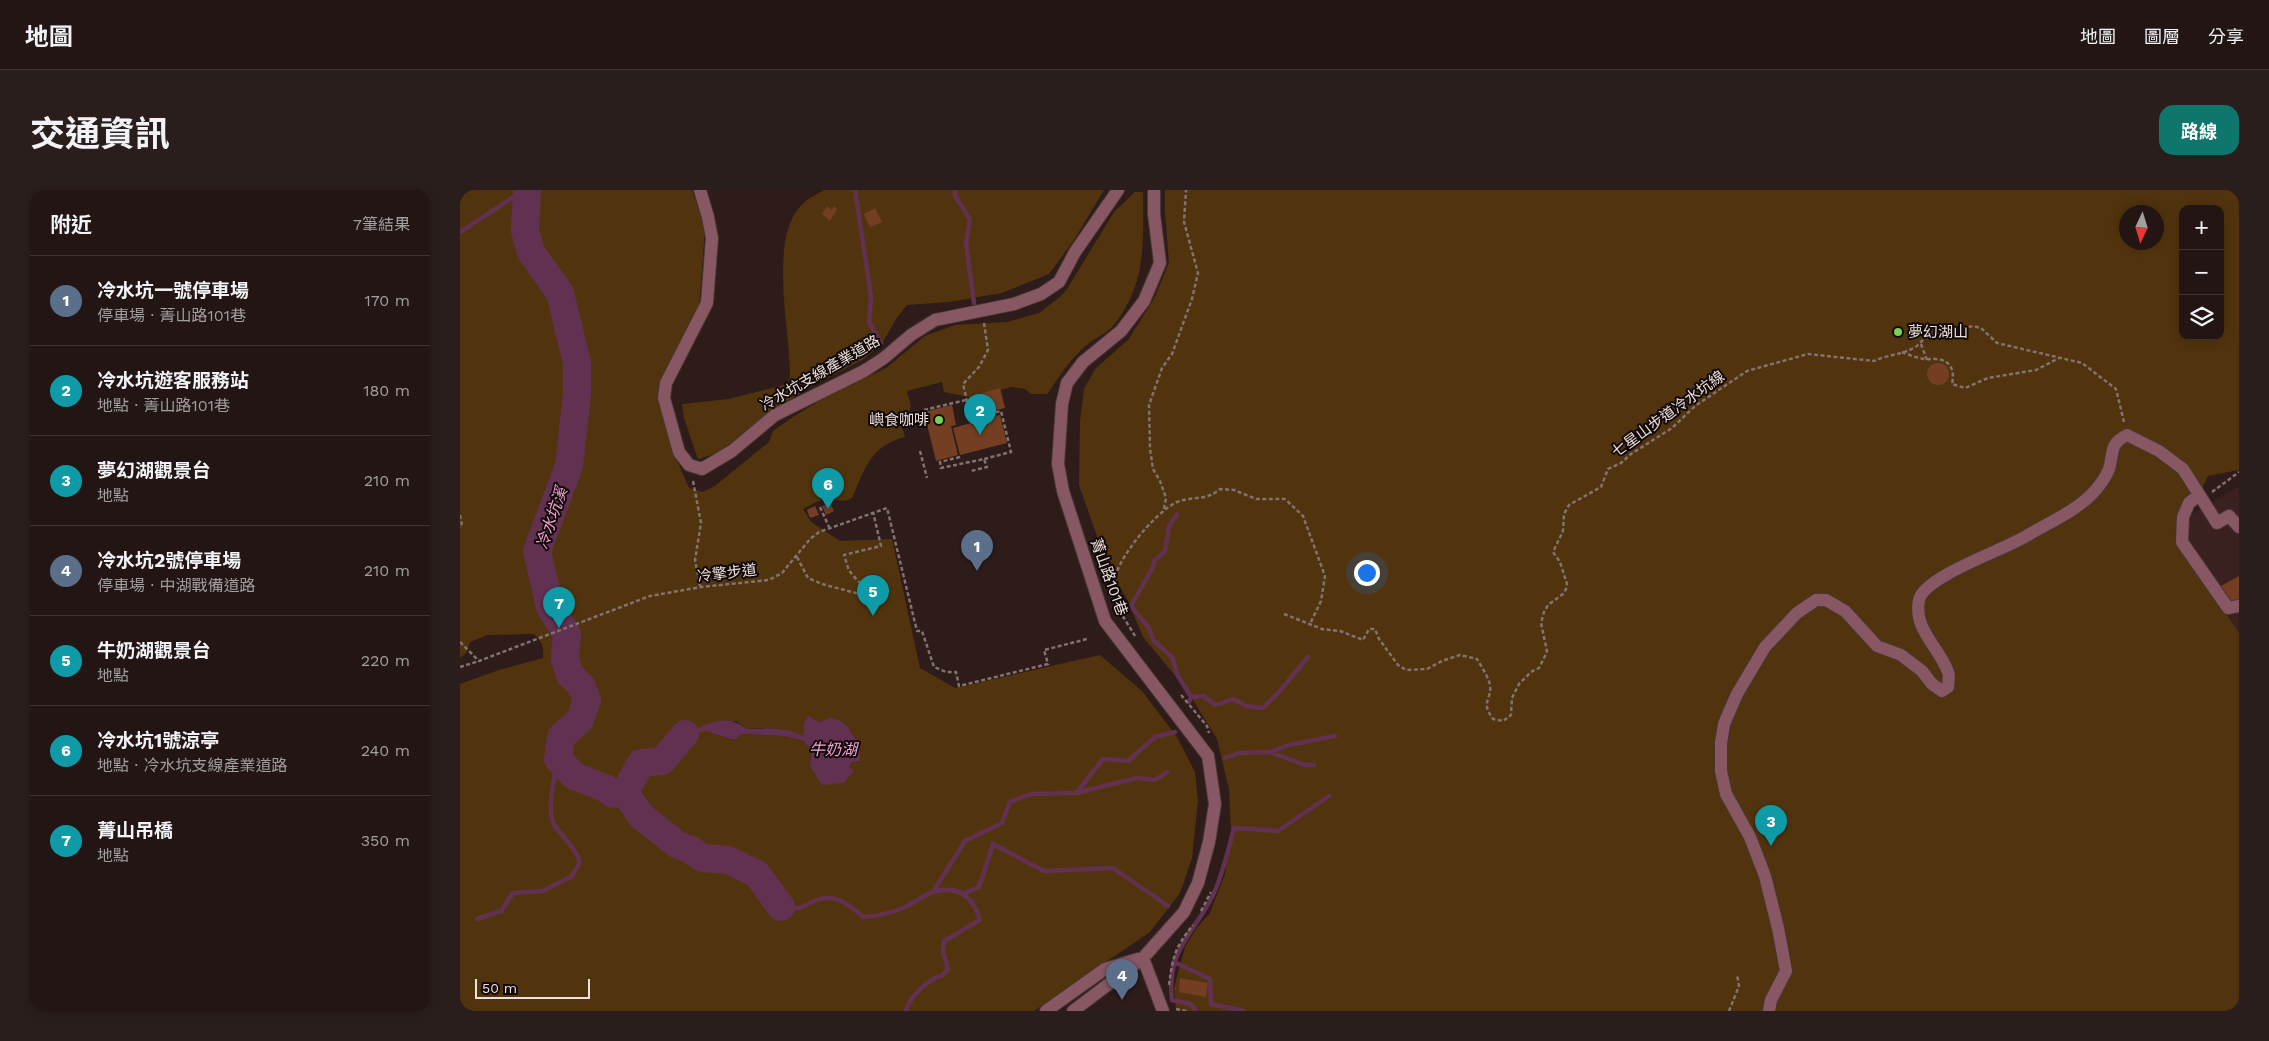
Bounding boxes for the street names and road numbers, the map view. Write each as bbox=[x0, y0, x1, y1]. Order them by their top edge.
street label: 冷水坑支線產業道路 bbox=[757, 331, 883, 415]
street label: 七星山步道冷水坑線 bbox=[1608, 367, 1728, 461]
street label: 菁山路101巷 bbox=[1087, 536, 1131, 618]
street label: 冷擎步道 bbox=[696, 560, 758, 586]

